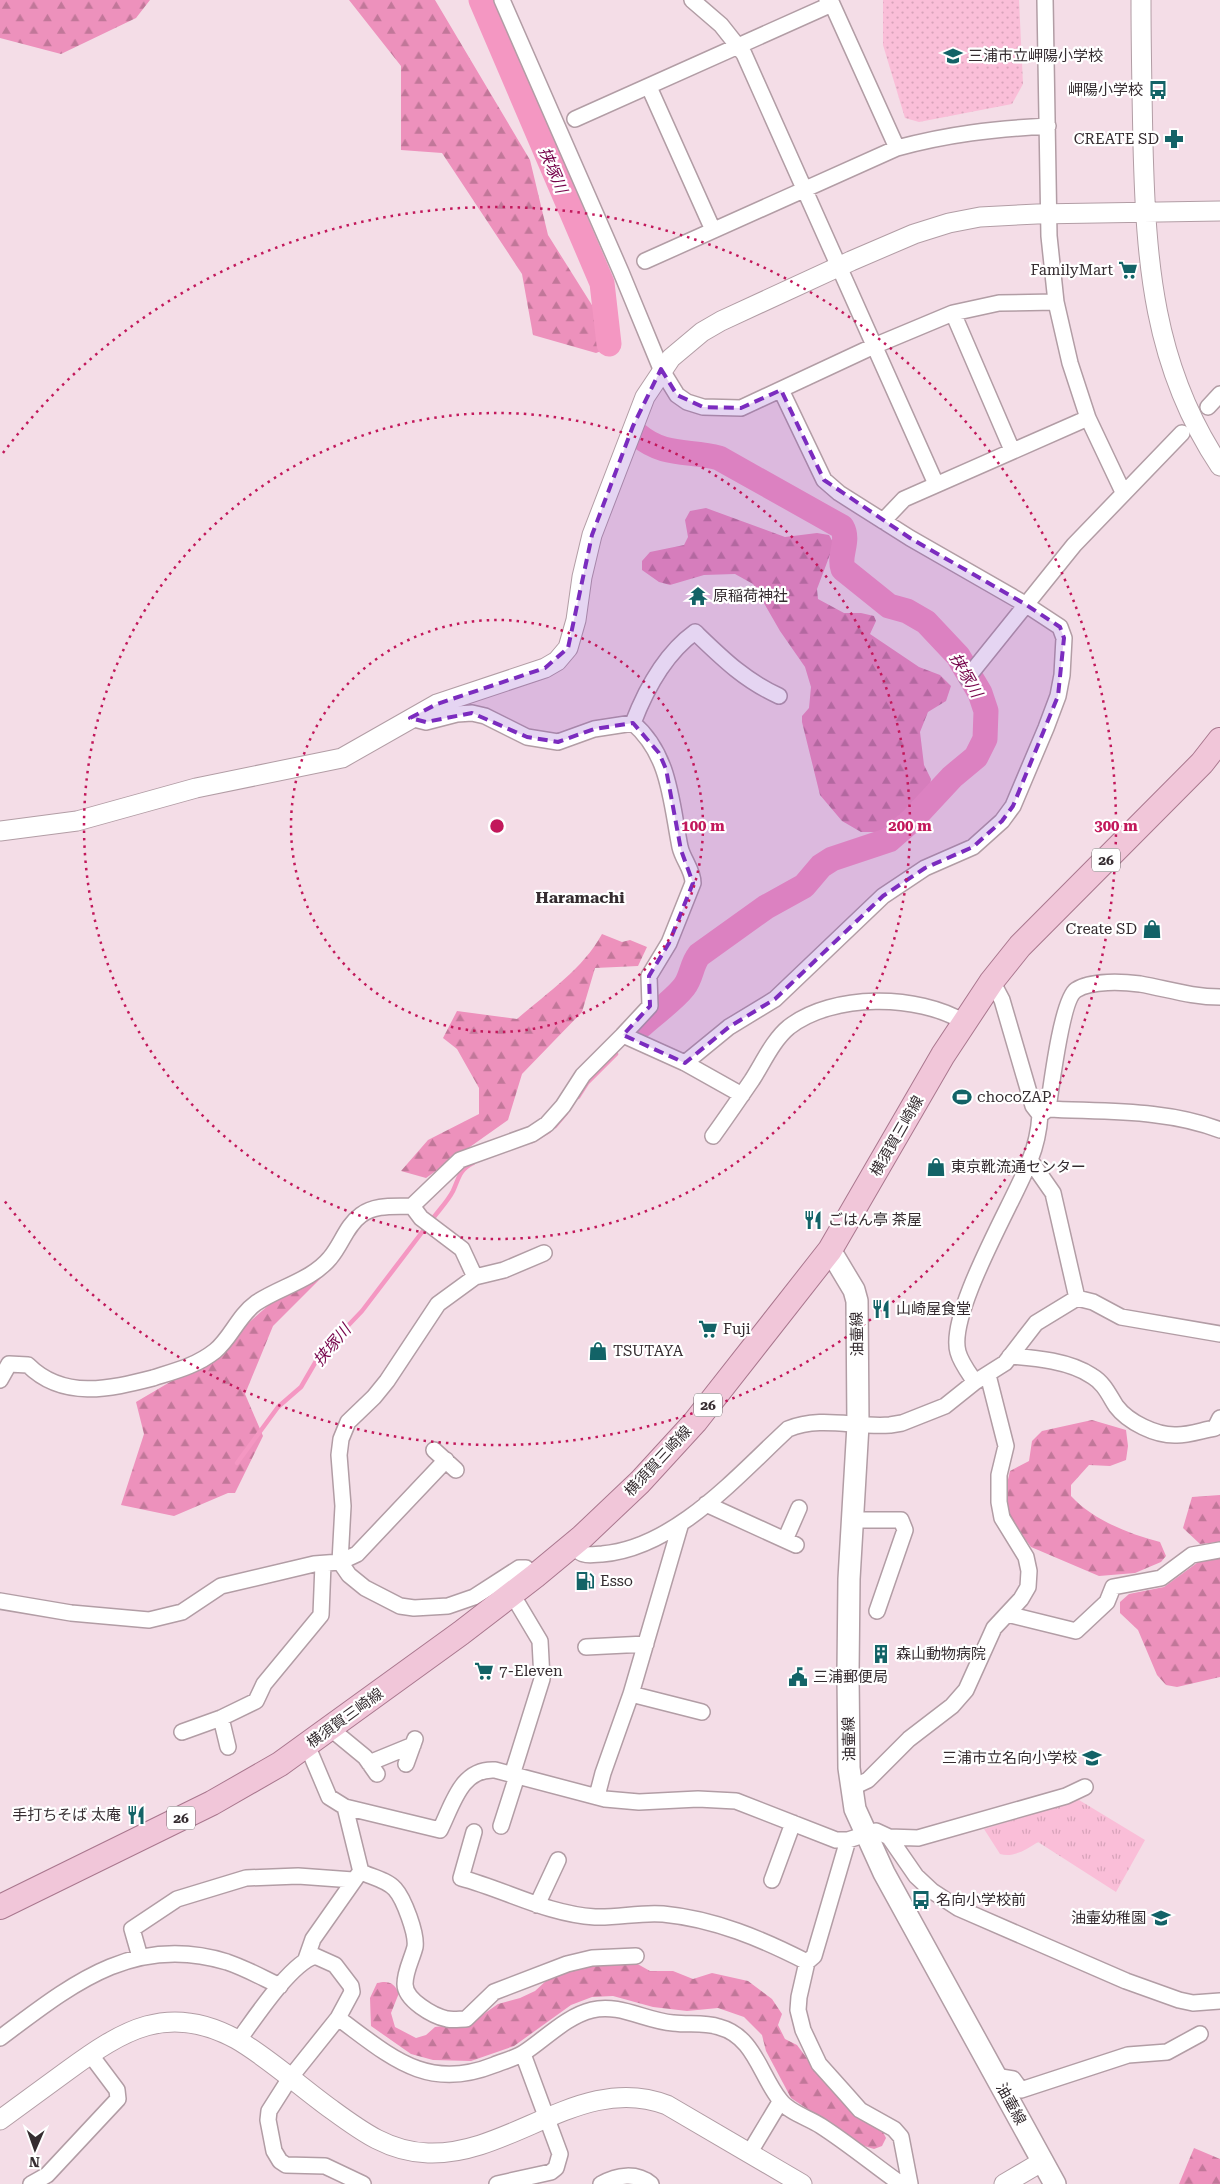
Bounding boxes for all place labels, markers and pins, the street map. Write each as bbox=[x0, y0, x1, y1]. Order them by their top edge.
school or university icon: 三浦市立岬陽小学校 bbox=[942, 45, 964, 67]
place label: 三浦市立岬陽小学校 bbox=[968, 47, 1103, 65]
bus stop icon: 岬陽小学校 bbox=[1147, 79, 1169, 101]
place label: 岬陽小学校 bbox=[1068, 81, 1143, 99]
pharmacy icon: CREATE SD bbox=[1163, 128, 1185, 150]
place label: CREATE SD bbox=[1074, 130, 1159, 148]
supermarket icon: FamilyMart bbox=[1117, 259, 1139, 281]
place label: FamilyMart bbox=[1030, 261, 1113, 279]
temple icon: 原稲荷神社 bbox=[687, 585, 709, 607]
place label: 原稲荷神社 bbox=[713, 587, 788, 605]
centre of rings bbox=[488, 817, 506, 835]
shop icon: Create SD bbox=[1141, 918, 1163, 940]
place label: Create SD bbox=[1066, 920, 1137, 938]
sports icon: chocoZAP bbox=[951, 1086, 973, 1108]
place label: chocoZAP bbox=[977, 1088, 1052, 1106]
shop icon: 東京靴流通センター bbox=[925, 1156, 947, 1178]
place label: 東京靴流通センター bbox=[951, 1158, 1086, 1176]
restaurant icon: ごはん亭 茶屋 bbox=[802, 1209, 824, 1231]
place label: ごはん亭 茶屋 bbox=[828, 1211, 922, 1229]
restaurant icon: 山崎屋食堂 bbox=[870, 1298, 892, 1320]
place label: 山崎屋食堂 bbox=[896, 1300, 971, 1318]
supermarket icon: Fuji bbox=[697, 1318, 719, 1340]
place label: Fuji bbox=[723, 1320, 751, 1338]
shop icon: TSUTAYA bbox=[587, 1340, 609, 1362]
place label: TSUTAYA bbox=[613, 1342, 684, 1360]
fuel station icon: Esso bbox=[574, 1570, 596, 1592]
place label: Esso bbox=[600, 1572, 633, 1590]
building icon: 森山動物病院 bbox=[870, 1643, 892, 1665]
place label: 森山動物病院 bbox=[896, 1645, 986, 1663]
supermarket icon: 7-Eleven bbox=[473, 1660, 495, 1682]
place label: 7-Eleven bbox=[499, 1662, 563, 1680]
public building icon: 三浦郵便局 bbox=[787, 1666, 809, 1688]
place label: 三浦郵便局 bbox=[813, 1668, 888, 1686]
school or university icon: 三浦市立名向小学校 bbox=[1081, 1747, 1103, 1769]
place label: 三浦市立名向小学校 bbox=[942, 1749, 1077, 1767]
restaurant icon: 手打ちそば 太庵 bbox=[125, 1804, 147, 1826]
place label: 手打ちそば 太庵 bbox=[12, 1806, 121, 1824]
bus stop icon: 名向小学校前 bbox=[910, 1889, 932, 1911]
place label: 名向小学校前 bbox=[936, 1891, 1026, 1909]
school or university icon: 油壷幼稚園 bbox=[1150, 1907, 1172, 1929]
place label: 油壷幼稚園 bbox=[1071, 1909, 1146, 1927]

